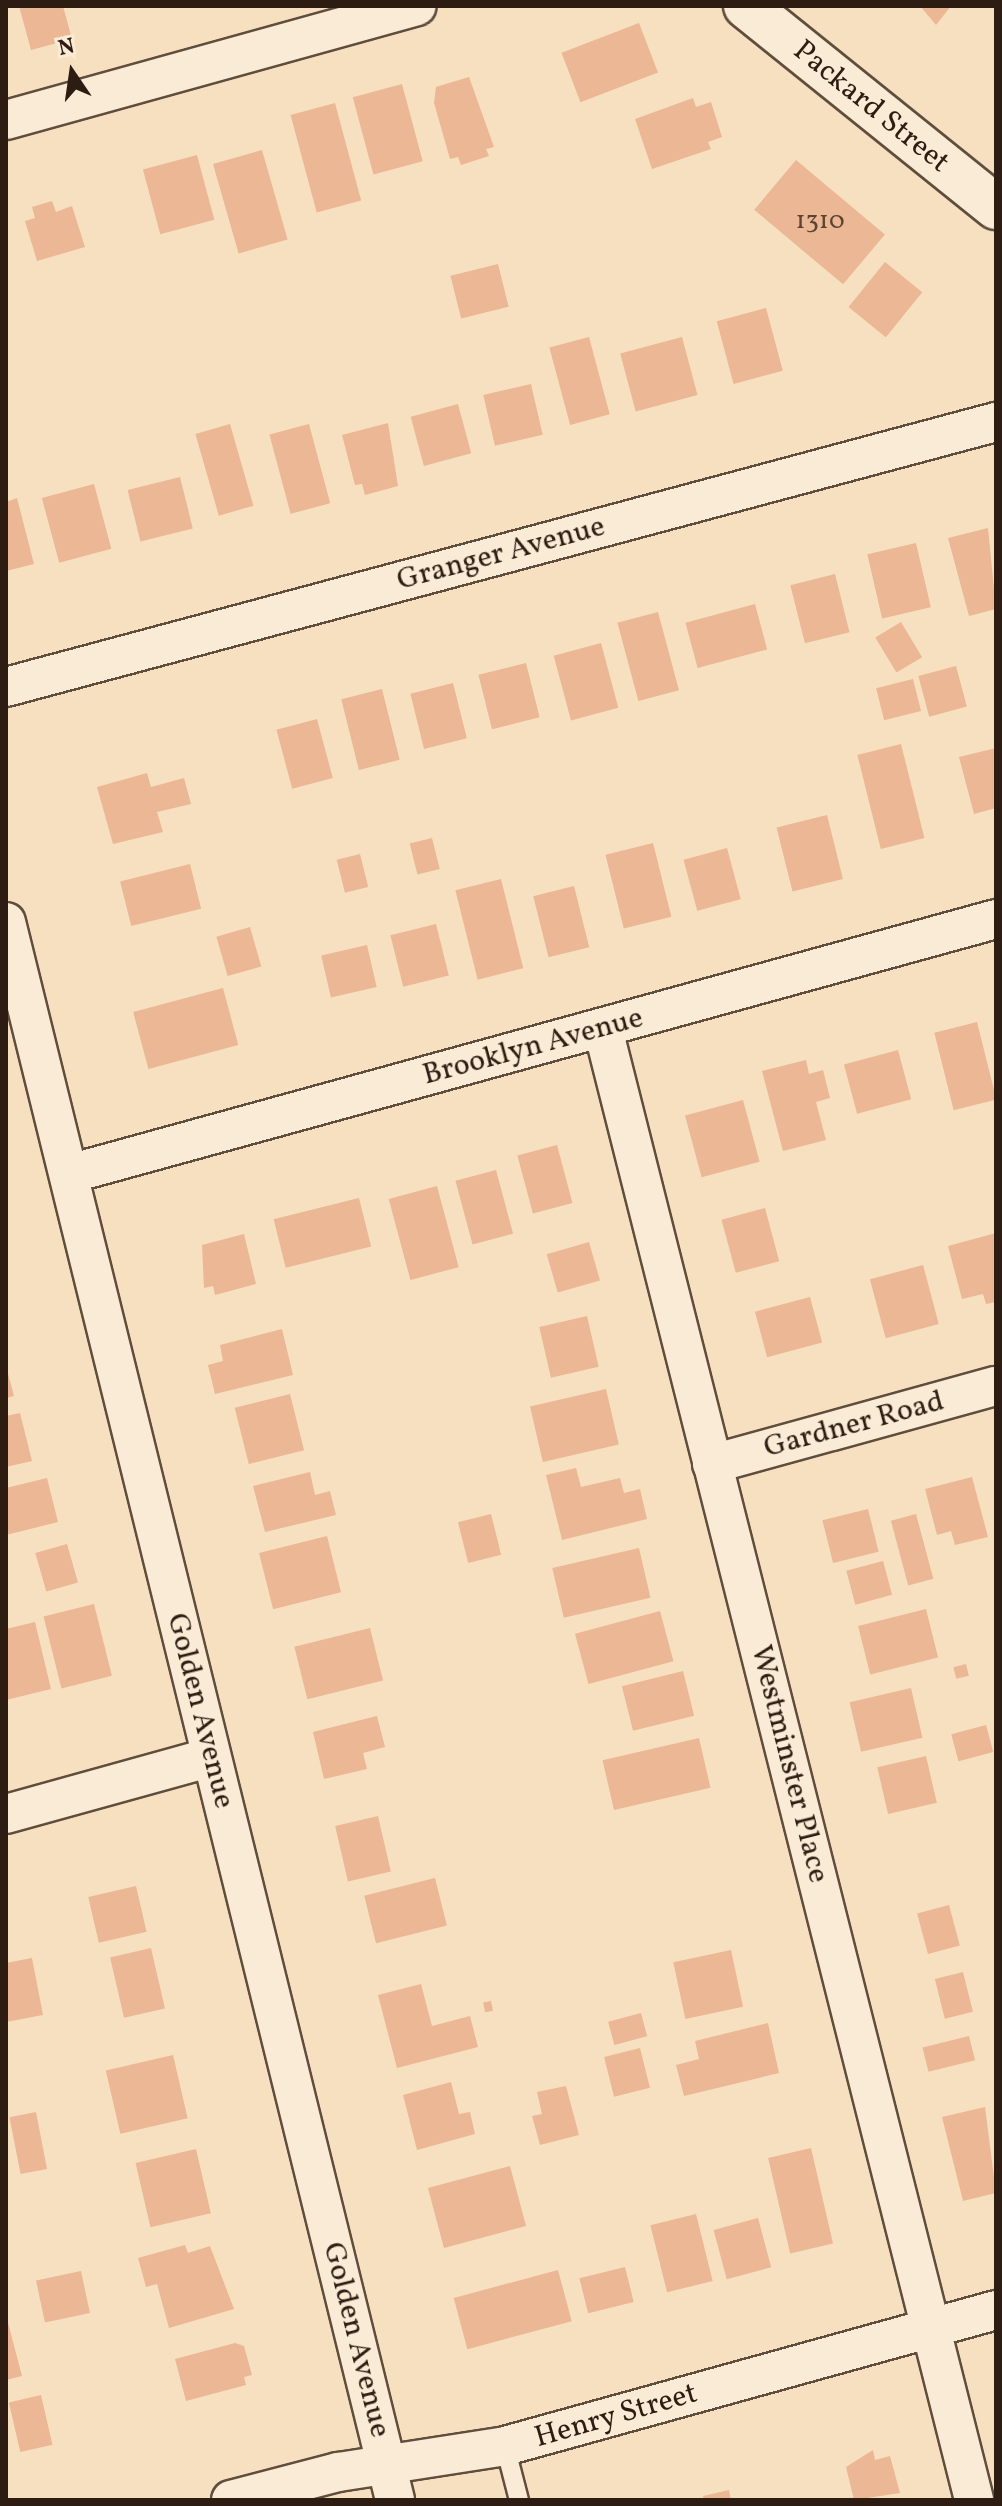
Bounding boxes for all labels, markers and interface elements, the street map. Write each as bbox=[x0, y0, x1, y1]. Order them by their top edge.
text: N bbox=[55, 31, 78, 65]
north arrow bbox=[32, 32, 112, 112]
street label: Packard Street bbox=[786, 33, 956, 181]
house number: 1310 bbox=[795, 206, 845, 238]
street label: Granger Avenue bbox=[393, 509, 609, 599]
street label: Brooklyn Avenue bbox=[419, 1000, 647, 1094]
street label: Gardner Road bbox=[760, 1384, 948, 1466]
street label: Golden Avenue bbox=[158, 1610, 242, 1812]
street label: Westminster Place bbox=[742, 1641, 836, 1887]
street label: Golden Avenue bbox=[314, 2239, 398, 2441]
street label: Henry Street bbox=[530, 2376, 702, 2456]

